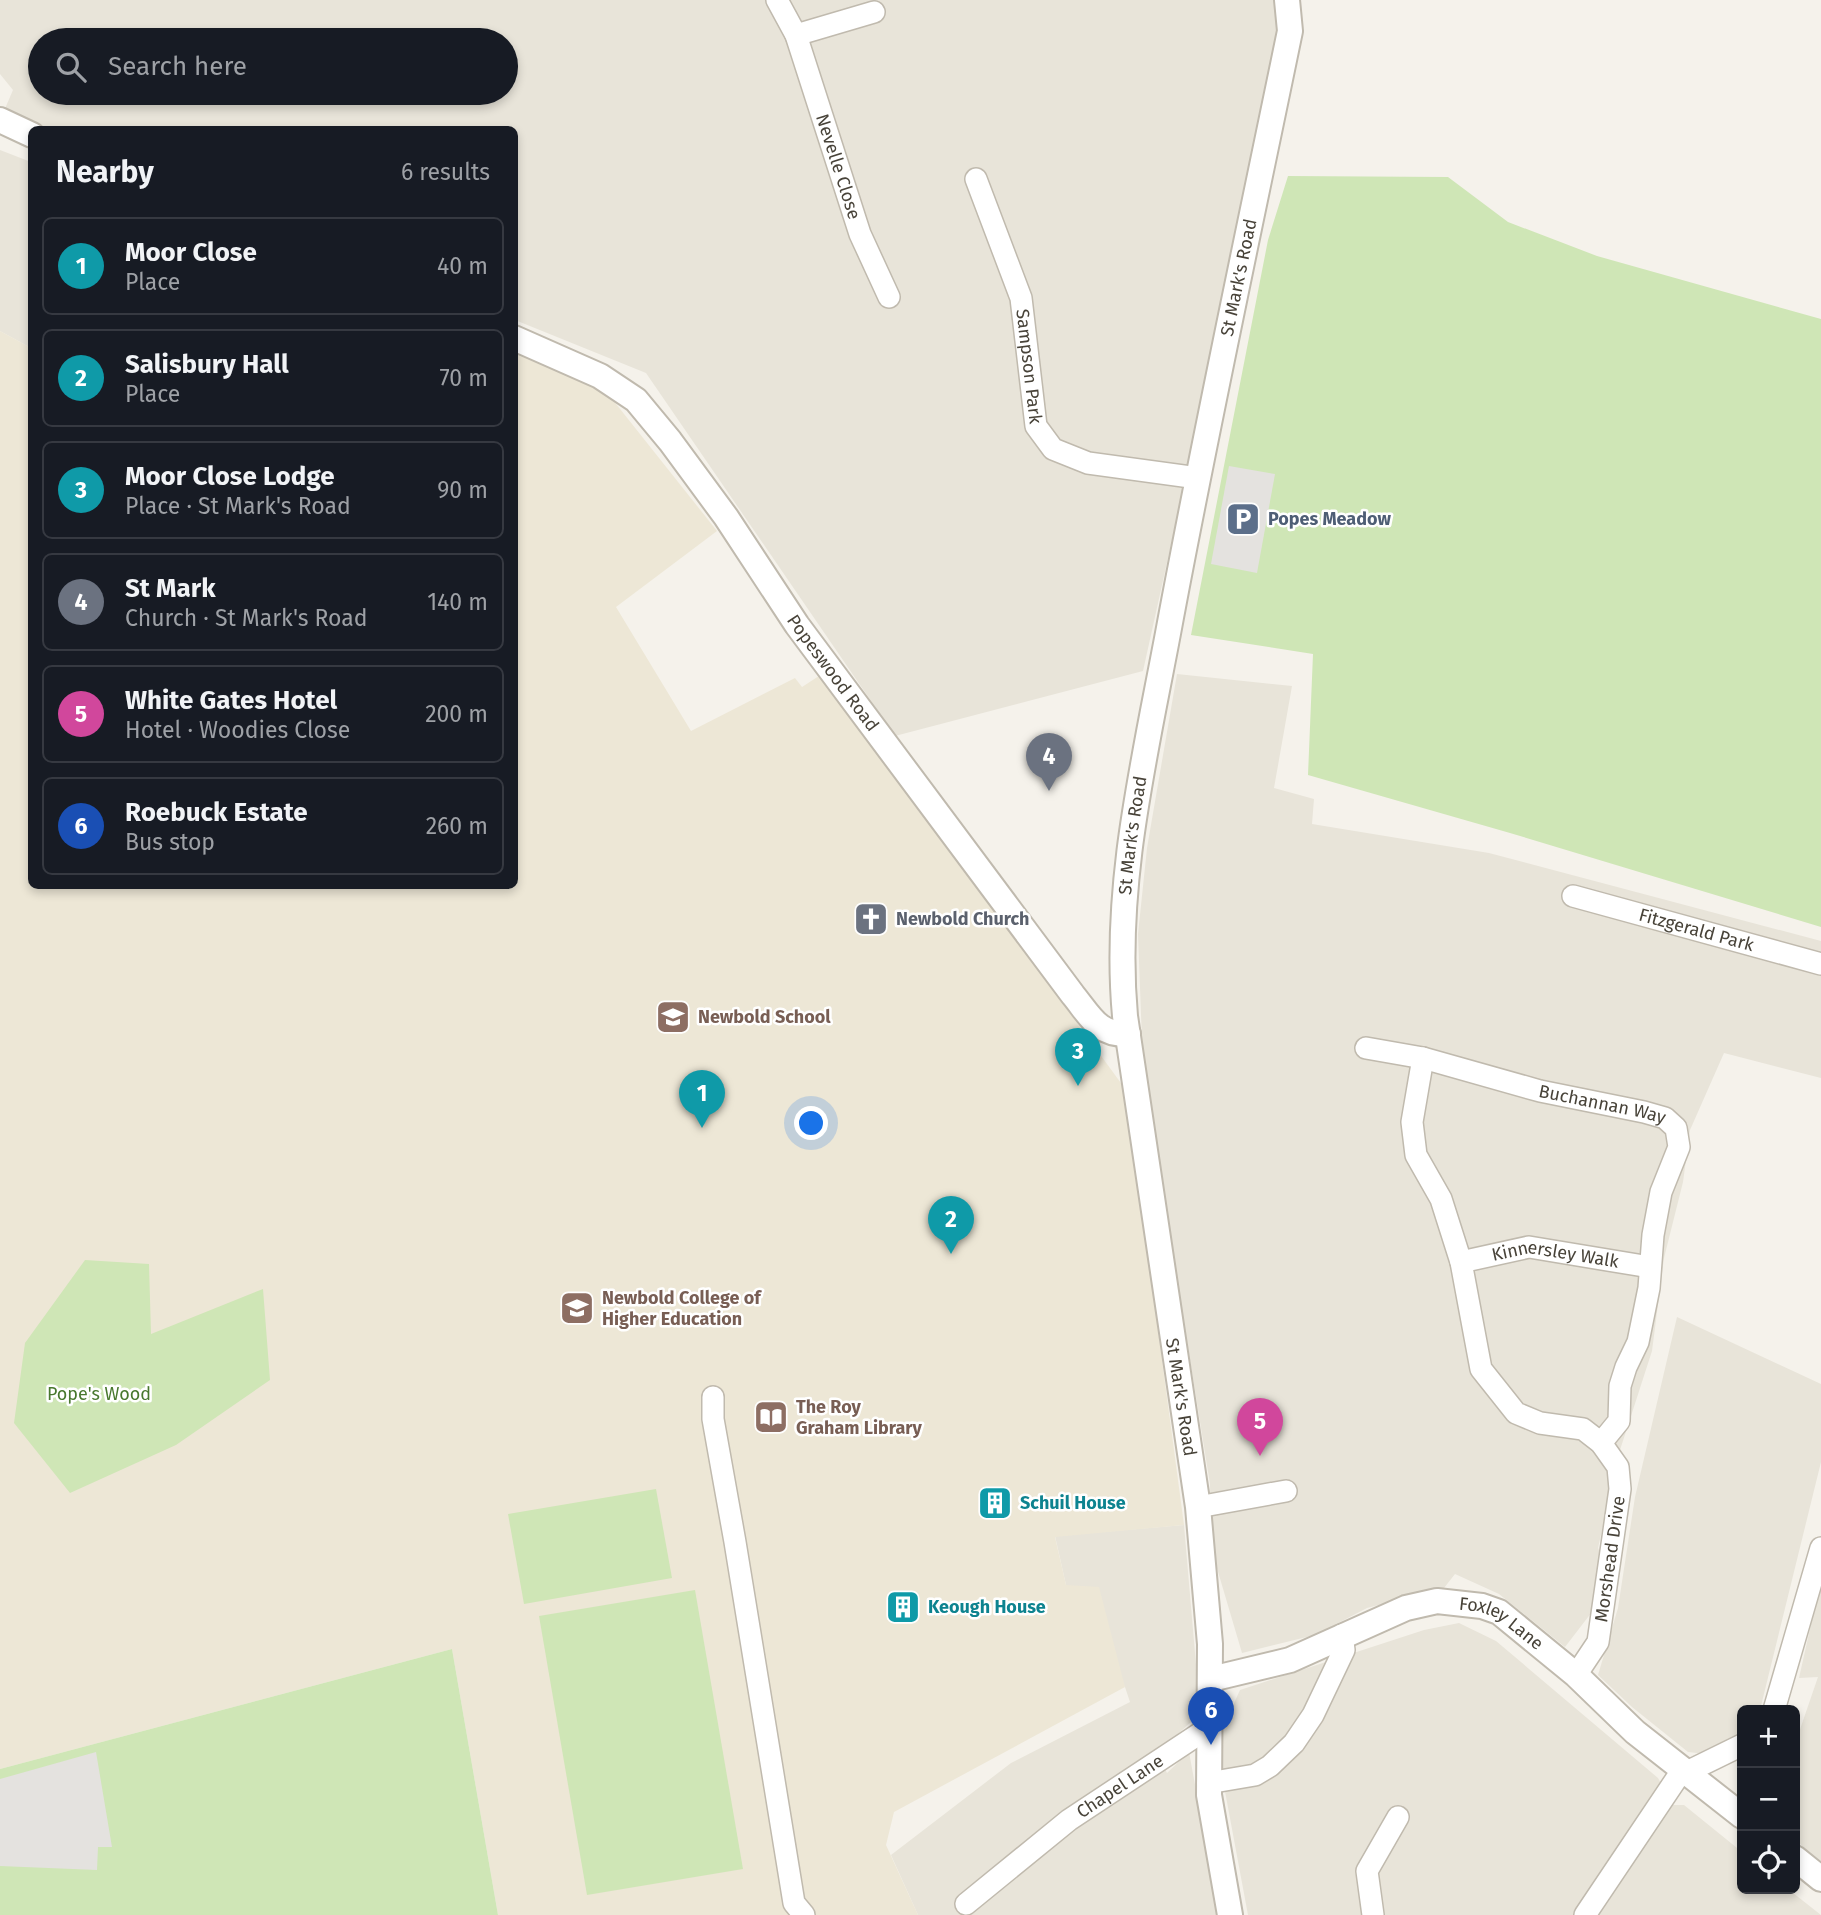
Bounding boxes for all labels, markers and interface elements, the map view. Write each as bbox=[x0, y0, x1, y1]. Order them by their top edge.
search box bbox=[28, 28, 518, 105]
icon: search bbox=[52, 48, 90, 86]
text: Search here bbox=[108, 51, 247, 82]
street label: Nevelle Close bbox=[811, 111, 866, 222]
text: Nearby bbox=[56, 154, 154, 190]
text: 6 results bbox=[401, 158, 490, 186]
street label: St Mark's Road bbox=[1216, 217, 1262, 338]
text: Moor Close bbox=[125, 237, 257, 268]
text: 1 bbox=[76, 252, 86, 280]
text: 40 m bbox=[437, 252, 488, 280]
text: Place bbox=[125, 268, 180, 296]
street label: Sampson Park bbox=[1011, 308, 1047, 426]
text: Salisbury Hall bbox=[125, 349, 289, 380]
text: 2 bbox=[75, 364, 87, 392]
text: 70 m bbox=[439, 364, 488, 392]
text: Place bbox=[125, 380, 180, 408]
text: Moor Close Lodge bbox=[125, 461, 335, 492]
text: 3 bbox=[75, 476, 87, 504]
text: 90 m bbox=[437, 476, 488, 504]
text: Place · St Mark's Road bbox=[125, 492, 351, 520]
parking icon: Popes Meadow bbox=[1224, 500, 1262, 538]
place label: Popes Meadow bbox=[1268, 508, 1391, 530]
text: St Mark bbox=[125, 573, 216, 604]
text: 4 bbox=[75, 588, 88, 616]
text: 140 m bbox=[427, 588, 488, 616]
text: Church · St Mark's Road bbox=[125, 604, 368, 632]
street label: Popeswood Road bbox=[782, 610, 884, 736]
text: White Gates Hotel bbox=[125, 685, 337, 716]
text: 5 bbox=[75, 700, 87, 728]
text: 200 m bbox=[425, 700, 488, 728]
text: Hotel · Woodies Close bbox=[125, 716, 350, 744]
pin: 4 bbox=[1026, 733, 1072, 791]
street label: St Mark's Road bbox=[1114, 774, 1152, 896]
text: Roebuck Estate bbox=[125, 797, 308, 828]
text: 6 bbox=[75, 812, 87, 840]
text: 260 m bbox=[426, 812, 488, 840]
text: Bus stop bbox=[125, 828, 215, 856]
church icon: Newbold Church bbox=[852, 900, 890, 938]
street label: Fitzgerald Park bbox=[1636, 904, 1757, 956]
place label: Newbold Church bbox=[896, 908, 1029, 930]
school or university icon: Newbold School bbox=[654, 998, 692, 1036]
place label: Newbold School bbox=[698, 1006, 831, 1028]
pin: 3 bbox=[1055, 1028, 1101, 1086]
pin: 1 bbox=[679, 1070, 725, 1128]
street label: Buchannan Way bbox=[1537, 1080, 1668, 1129]
your location bbox=[794, 1106, 828, 1140]
pin: 2 bbox=[928, 1196, 974, 1254]
street label: Kinnersley Walk bbox=[1490, 1236, 1621, 1273]
place label: Newbold College of Higher Education bbox=[602, 1287, 762, 1330]
school or university icon: Newbold College of Higher Education bbox=[558, 1289, 596, 1327]
street label: St Mark's Road bbox=[1161, 1336, 1201, 1458]
park label: Pope's Wood bbox=[47, 1383, 151, 1405]
place label: The Roy Graham Library bbox=[796, 1396, 923, 1439]
library icon: The Roy Graham Library bbox=[752, 1398, 790, 1436]
pin: 5 bbox=[1237, 1398, 1283, 1456]
building icon: Schuil House bbox=[976, 1484, 1014, 1522]
place label: Schuil House bbox=[1020, 1492, 1126, 1514]
street label: Morshead Drive bbox=[1590, 1494, 1630, 1624]
building icon: Keough House bbox=[884, 1588, 922, 1626]
street label: Foxley Lane bbox=[1458, 1593, 1548, 1655]
place label: Keough House bbox=[928, 1596, 1046, 1618]
pin: 6 bbox=[1188, 1687, 1234, 1745]
map controls bbox=[1737, 1705, 1800, 1894]
button: + bbox=[1737, 1705, 1800, 1768]
street label: Chapel Lane bbox=[1072, 1750, 1168, 1823]
button: − bbox=[1737, 1768, 1800, 1831]
button: locate bbox=[1737, 1831, 1800, 1894]

